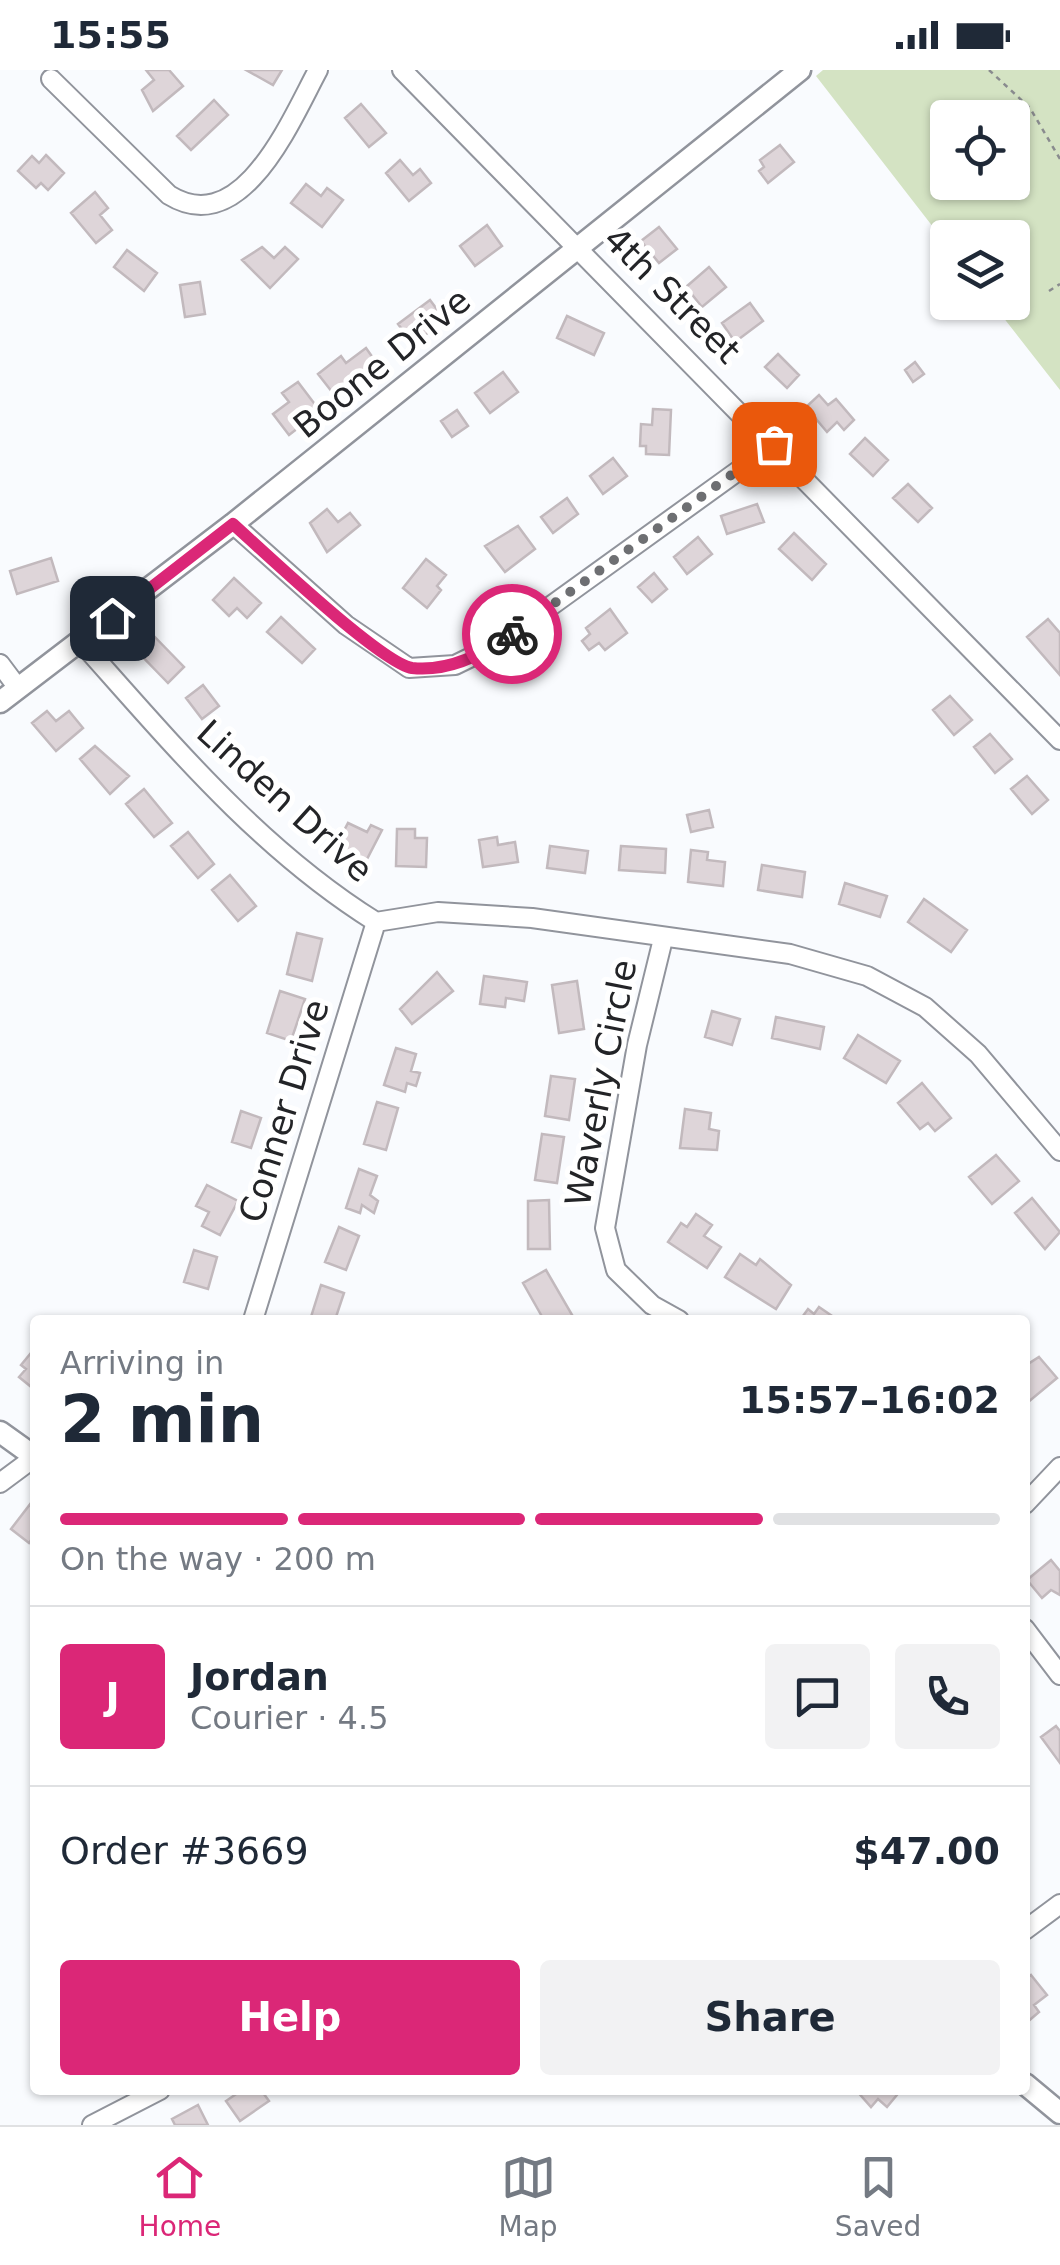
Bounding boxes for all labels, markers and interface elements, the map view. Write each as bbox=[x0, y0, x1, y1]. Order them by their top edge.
text: 15:55 bbox=[50, 13, 171, 57]
map controls bbox=[930, 100, 1030, 320]
button: locate bbox=[930, 100, 1030, 200]
street label: 4th Street bbox=[596, 219, 748, 371]
button: layers bbox=[930, 220, 1030, 320]
street label: Boone Drive bbox=[286, 280, 478, 446]
pin bbox=[732, 402, 817, 487]
icon: bag bbox=[747, 417, 802, 472]
pin bbox=[70, 576, 155, 661]
courier bbox=[462, 584, 562, 684]
icon: home bbox=[85, 591, 140, 646]
icon: bike bbox=[485, 607, 540, 662]
street label: Linden Drive bbox=[189, 712, 381, 890]
street label: Waverly Circle bbox=[557, 956, 645, 1210]
street label: Conner Drive bbox=[231, 995, 337, 1227]
text: Arriving in bbox=[60, 1344, 224, 1382]
text: 15:57–16:02 bbox=[739, 1378, 1000, 1422]
text: 2 min bbox=[60, 1382, 264, 1457]
text: On the way · 200 m bbox=[60, 1540, 376, 1578]
button: chat bbox=[765, 1644, 870, 1749]
button: phone bbox=[895, 1644, 1000, 1749]
text: Jordan bbox=[190, 1655, 329, 1699]
text: J bbox=[105, 1674, 120, 1718]
text: Courier · 4.5 bbox=[190, 1699, 389, 1737]
text: Order #3669 bbox=[60, 1829, 309, 1873]
text: $47.00 bbox=[853, 1829, 1000, 1873]
button: Help bbox=[60, 1960, 520, 2075]
button: Share bbox=[540, 1960, 1000, 2075]
tab: Home bbox=[139, 2150, 221, 2243]
tab: Map bbox=[499, 2150, 558, 2243]
tab: Saved bbox=[835, 2150, 921, 2243]

